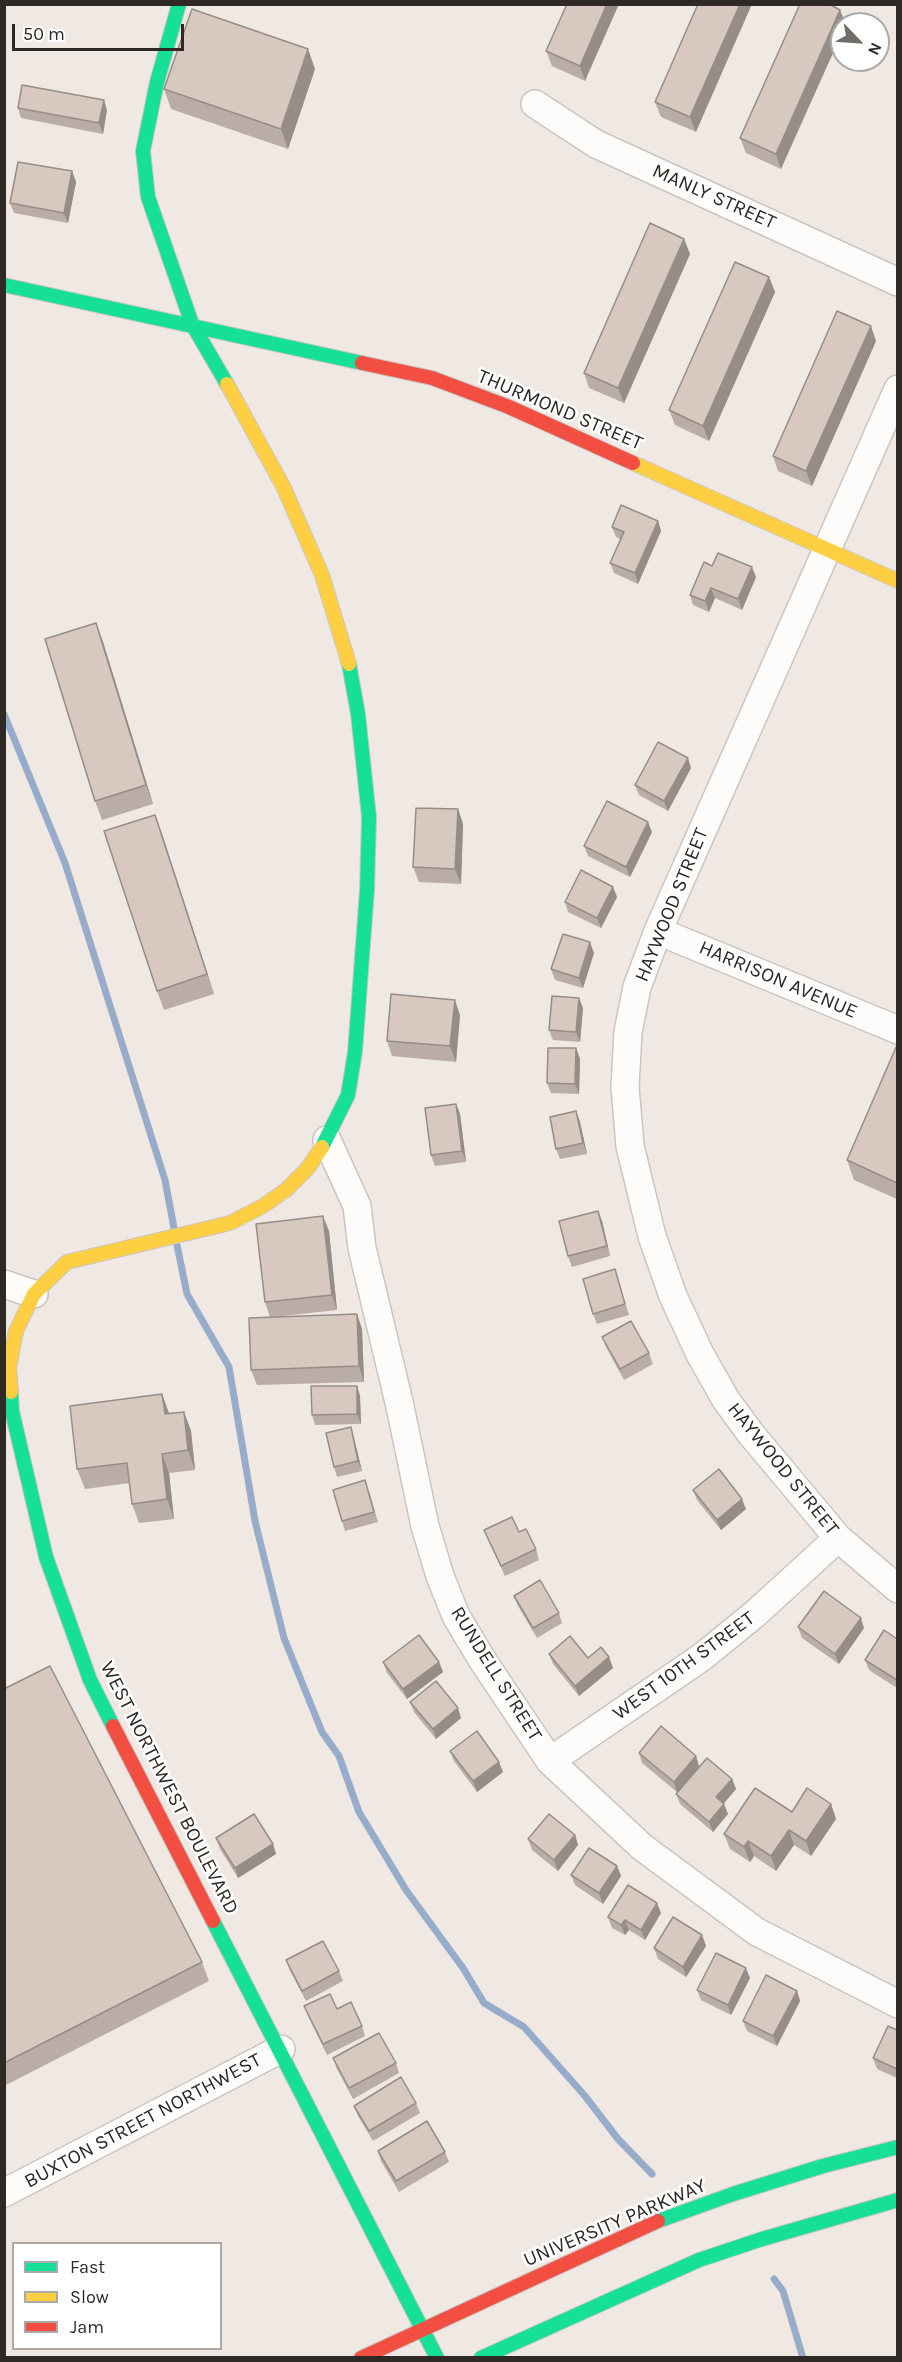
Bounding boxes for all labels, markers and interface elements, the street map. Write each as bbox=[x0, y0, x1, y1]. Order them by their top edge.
scale bar bbox=[15, 12, 188, 50]
north arrow bbox=[830, 12, 890, 72]
text: 50 m bbox=[23, 23, 65, 45]
text: N bbox=[864, 40, 886, 58]
street label: MANLY STREET bbox=[649, 159, 779, 235]
street label: THURMOND STREET bbox=[474, 364, 646, 456]
street label: HAYWOOD STREET bbox=[630, 825, 714, 985]
street label: HARRISON AVENUE bbox=[695, 936, 861, 1024]
street label: HAYWOOD STREET bbox=[722, 1398, 844, 1540]
street label: RUNDELL STREET bbox=[445, 1602, 547, 1746]
street label: WEST 10TH STREET bbox=[608, 1607, 760, 1725]
street label: WEST NORTHWEST BOULEVARD bbox=[95, 1657, 243, 1919]
street label: BUXTON STREET NORTHWEST bbox=[21, 2048, 265, 2194]
street label: UNIVERSITY PARKWAY bbox=[520, 2174, 710, 2272]
legend bbox=[12, 2242, 222, 2350]
text: Fast bbox=[70, 2256, 105, 2278]
text: Slow bbox=[70, 2286, 109, 2308]
text: Jam bbox=[70, 2316, 104, 2338]

